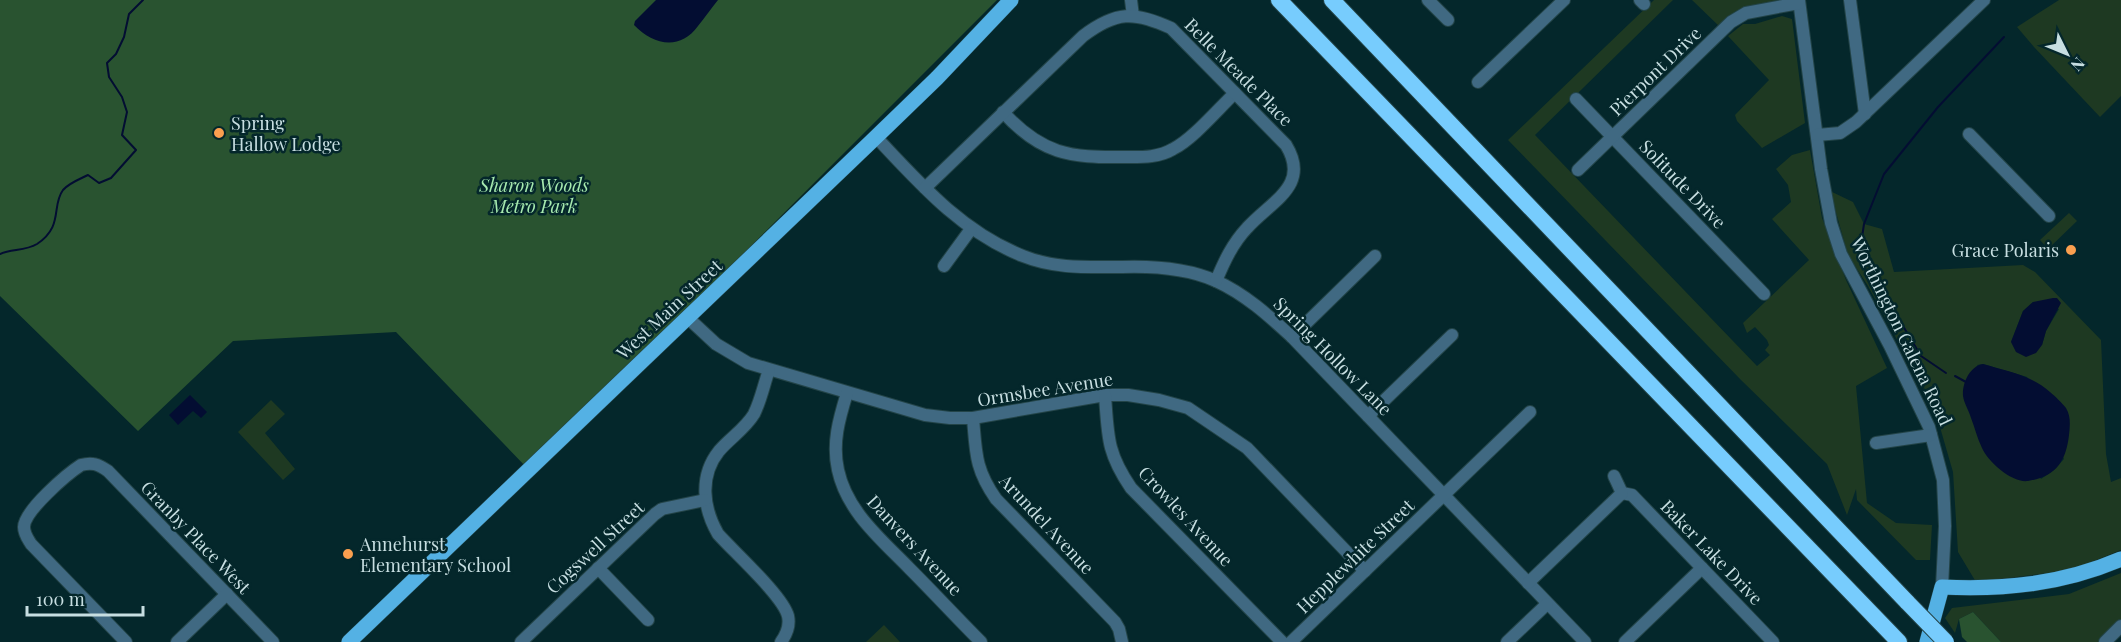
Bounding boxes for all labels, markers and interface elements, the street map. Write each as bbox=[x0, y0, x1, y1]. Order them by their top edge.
street label: Belle Meade Place bbox=[1180, 13, 1298, 131]
street label: Pierpont Drive bbox=[1604, 21, 1706, 121]
north arrow bbox=[2037, 24, 2097, 84]
text: N bbox=[2066, 53, 2090, 76]
place label: Spring Hallow Lodge bbox=[231, 111, 341, 156]
marker: Spring Hallow Lodge bbox=[212, 126, 226, 140]
street label: Solitude Drive bbox=[1635, 134, 1731, 234]
park label: Sharon Woods Metro Park bbox=[478, 173, 589, 218]
street label: Worthington Galena Road bbox=[1845, 232, 1958, 430]
place label: Grace Polaris bbox=[1952, 238, 2059, 262]
marker: Grace Polaris bbox=[2064, 243, 2078, 257]
street label: West Main Street bbox=[610, 253, 727, 365]
street label: Spring Hollow Lane bbox=[1269, 292, 1397, 420]
street label: Ormsbee Avenue bbox=[975, 366, 1115, 412]
street label: Crowles Avenue bbox=[1133, 461, 1239, 571]
street label: Arundel Avenue bbox=[994, 468, 1100, 579]
street label: Granby Place West bbox=[136, 475, 257, 599]
street label: Danvers Avenue bbox=[862, 489, 968, 601]
street label: Hepplewhite Street bbox=[1291, 493, 1419, 618]
street label: Baker Lake Drive bbox=[1656, 494, 1768, 610]
street label: Cogswell Street bbox=[541, 495, 650, 599]
place label: Annehurst Elementary School bbox=[359, 532, 511, 577]
marker: Annehurst Elementary School bbox=[341, 547, 355, 561]
scale bar bbox=[27, 579, 142, 617]
text: 100 m bbox=[36, 587, 85, 611]

